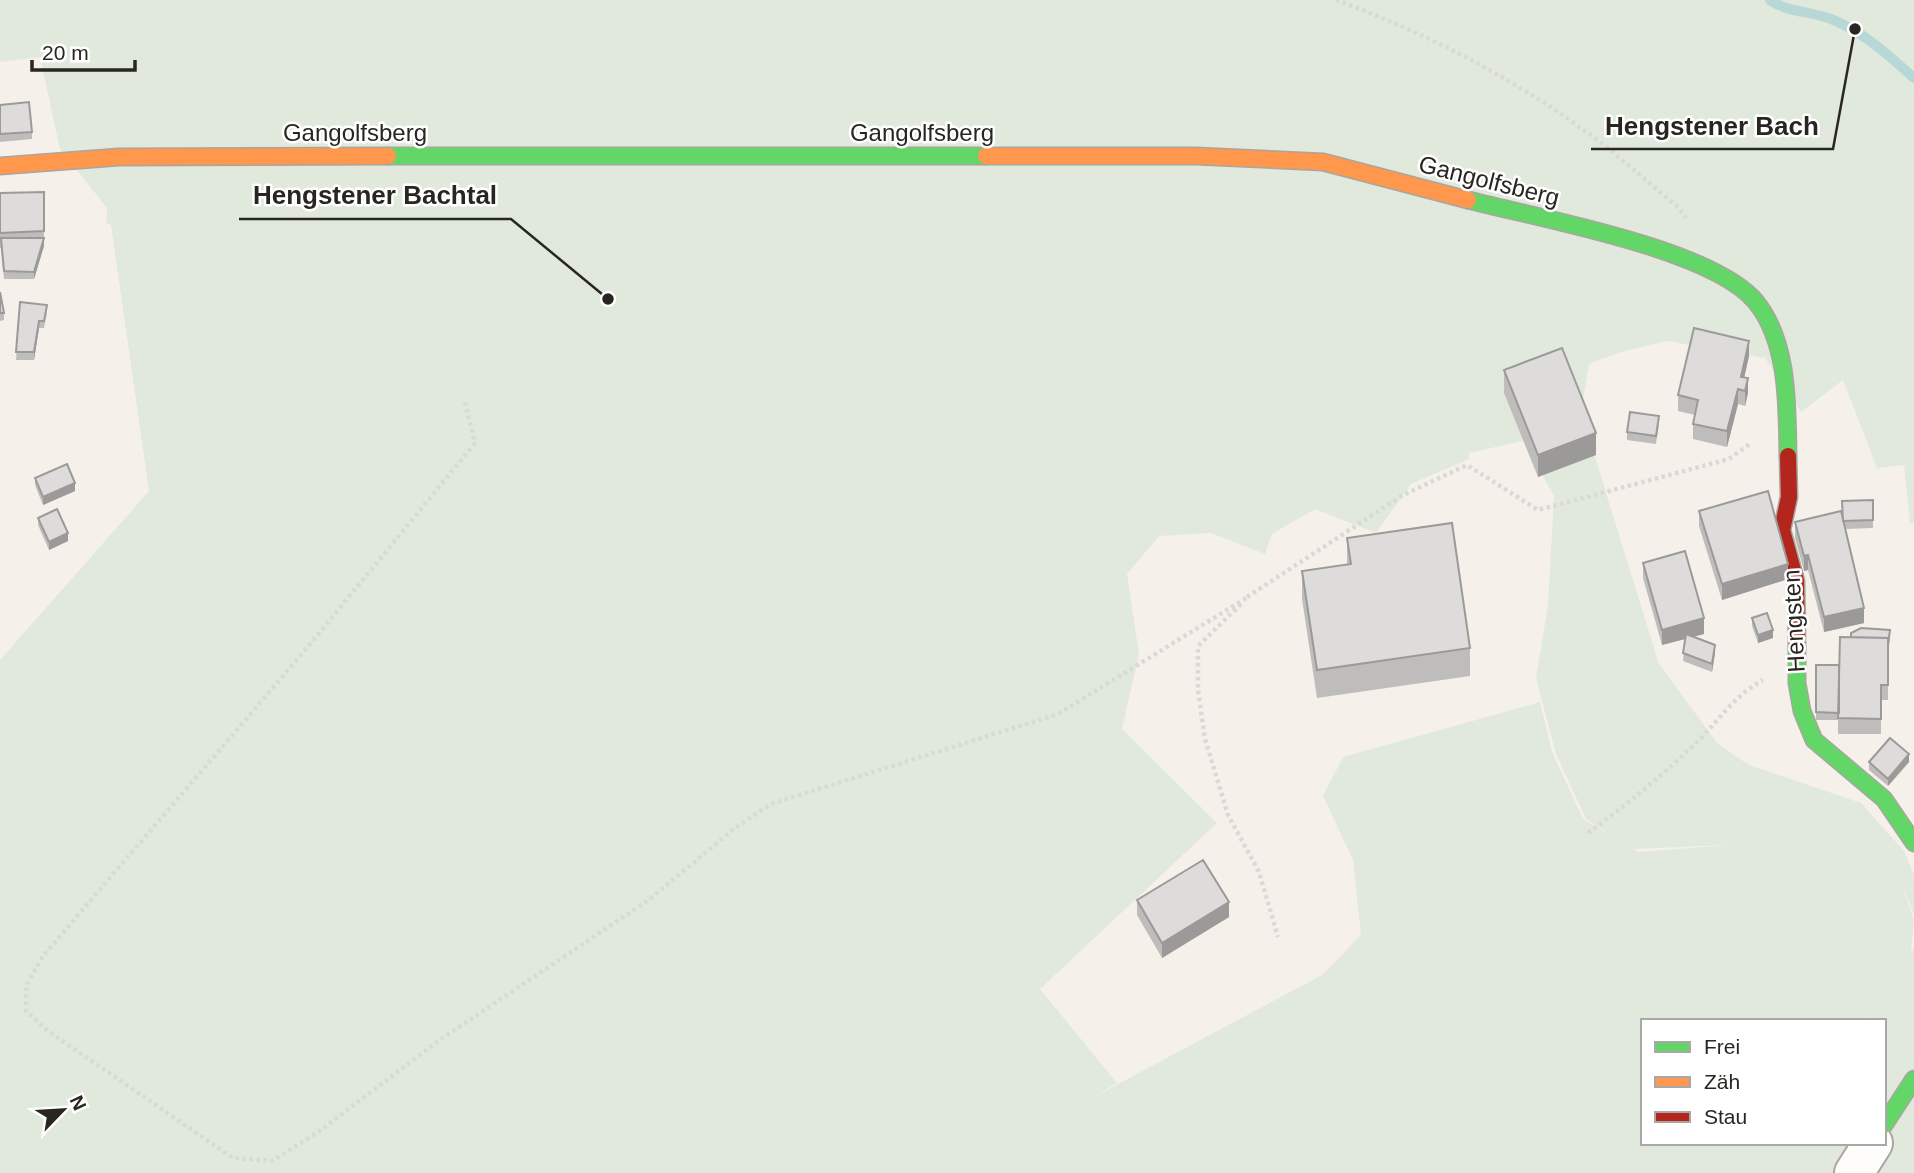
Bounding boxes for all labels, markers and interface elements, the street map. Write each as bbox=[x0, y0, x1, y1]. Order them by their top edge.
scale bar bbox=[32, 28, 135, 72]
text: 20 m bbox=[42, 41, 89, 64]
callout: Hengstener Bach bbox=[1591, 102, 1833, 149]
text: Hengstener Bach bbox=[1605, 111, 1819, 141]
street label: Gangolfsberg bbox=[283, 119, 427, 146]
street label: Gangolfsberg bbox=[850, 119, 994, 146]
street label: Gangolfsberg bbox=[1416, 150, 1562, 211]
callout: Hengstener Bachtal bbox=[239, 172, 511, 219]
text: Hengstener Bachtal bbox=[253, 180, 497, 210]
street label: Hengsten bbox=[1777, 569, 1810, 673]
legend bbox=[1641, 1019, 1886, 1145]
text: Frei bbox=[1704, 1035, 1740, 1058]
text: Zäh bbox=[1704, 1070, 1740, 1093]
north arrow bbox=[28, 1075, 98, 1145]
text: N bbox=[66, 1092, 90, 1114]
text: Stau bbox=[1704, 1105, 1747, 1128]

